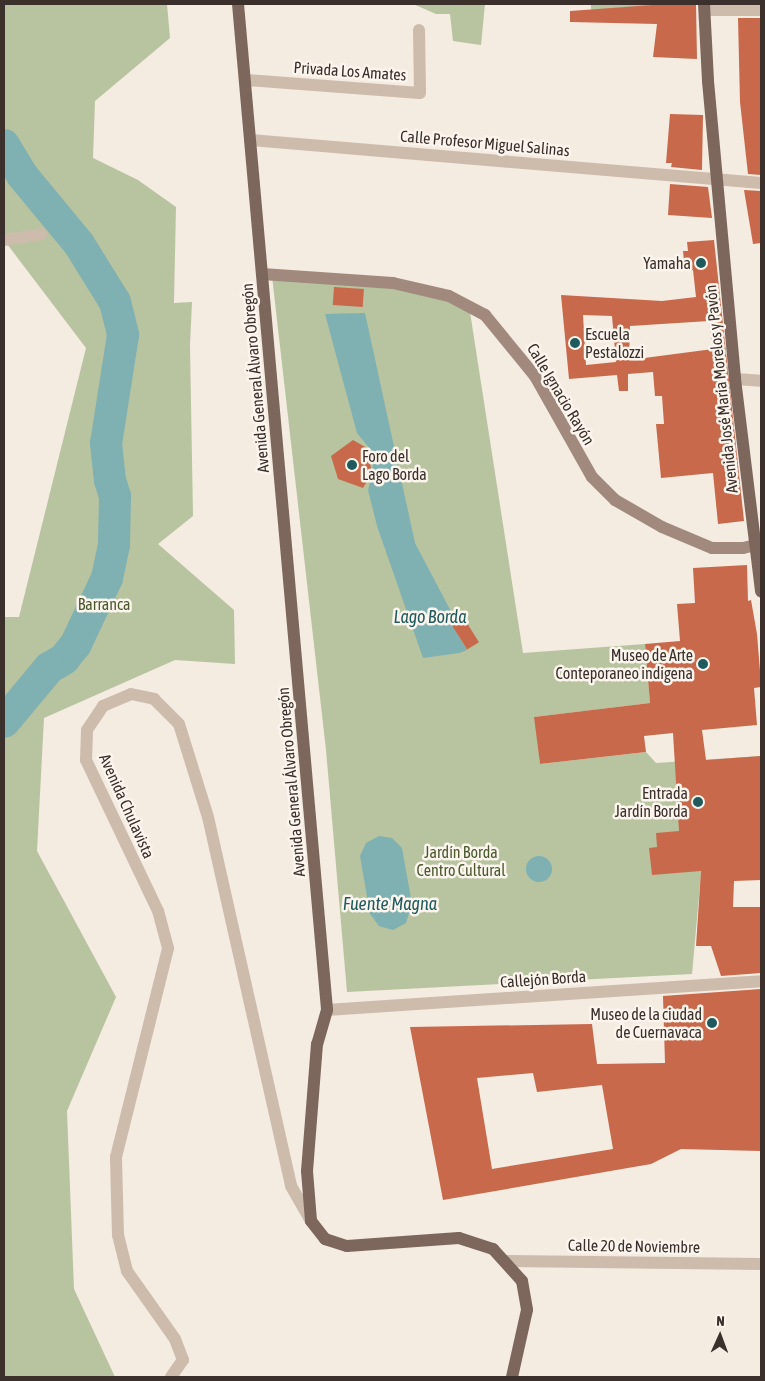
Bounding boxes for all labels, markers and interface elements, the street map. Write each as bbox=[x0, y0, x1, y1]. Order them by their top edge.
street label: Privada Los Amates bbox=[293, 57, 407, 85]
street label: Calle Profesor Miguel Salinas bbox=[400, 126, 570, 160]
place label: Yamaha bbox=[643, 253, 691, 273]
marker: Yamaha bbox=[695, 257, 707, 269]
street label: Avenida General Álvaro Obregón bbox=[237, 282, 273, 474]
street label: Avenida José María Morelos y Pavón bbox=[701, 284, 741, 494]
place label: Escuela Pestalozzi bbox=[585, 324, 644, 362]
marker: Escuela Pestalozzi bbox=[569, 337, 581, 349]
street label: Calle Ignacio Rayón bbox=[523, 340, 599, 448]
place label: Foro del Lago Borda bbox=[362, 446, 427, 484]
marker: Foro del Lago Borda bbox=[346, 459, 358, 471]
park label: Barranca bbox=[78, 594, 130, 614]
water label: Lago Borda bbox=[393, 606, 467, 628]
place label: Museo de Arte Conteporaneo indigena bbox=[555, 645, 693, 683]
marker: Museo de Arte Conteporaneo indigena bbox=[697, 658, 709, 670]
street label: Avenida General Álvaro Obregón bbox=[273, 686, 309, 878]
street label: Avenida Chulavista bbox=[95, 751, 159, 861]
place label: Entrada Jardín Borda bbox=[615, 783, 688, 821]
marker: Entrada Jardín Borda bbox=[692, 796, 704, 808]
park label: Jardín Borda Centro Cultural bbox=[417, 842, 505, 880]
water label: Fuente Magna bbox=[343, 893, 437, 915]
street label: Callejón Borda bbox=[499, 966, 587, 992]
place label: Museo de la ciudad de Cuernavaca bbox=[590, 1004, 702, 1042]
marker: Museo de la ciudad de Cuernavaca bbox=[706, 1017, 718, 1029]
street label: Calle 20 de Noviembre bbox=[568, 1235, 700, 1257]
north arrow bbox=[695, 1311, 745, 1361]
text: N bbox=[716, 1313, 725, 1329]

